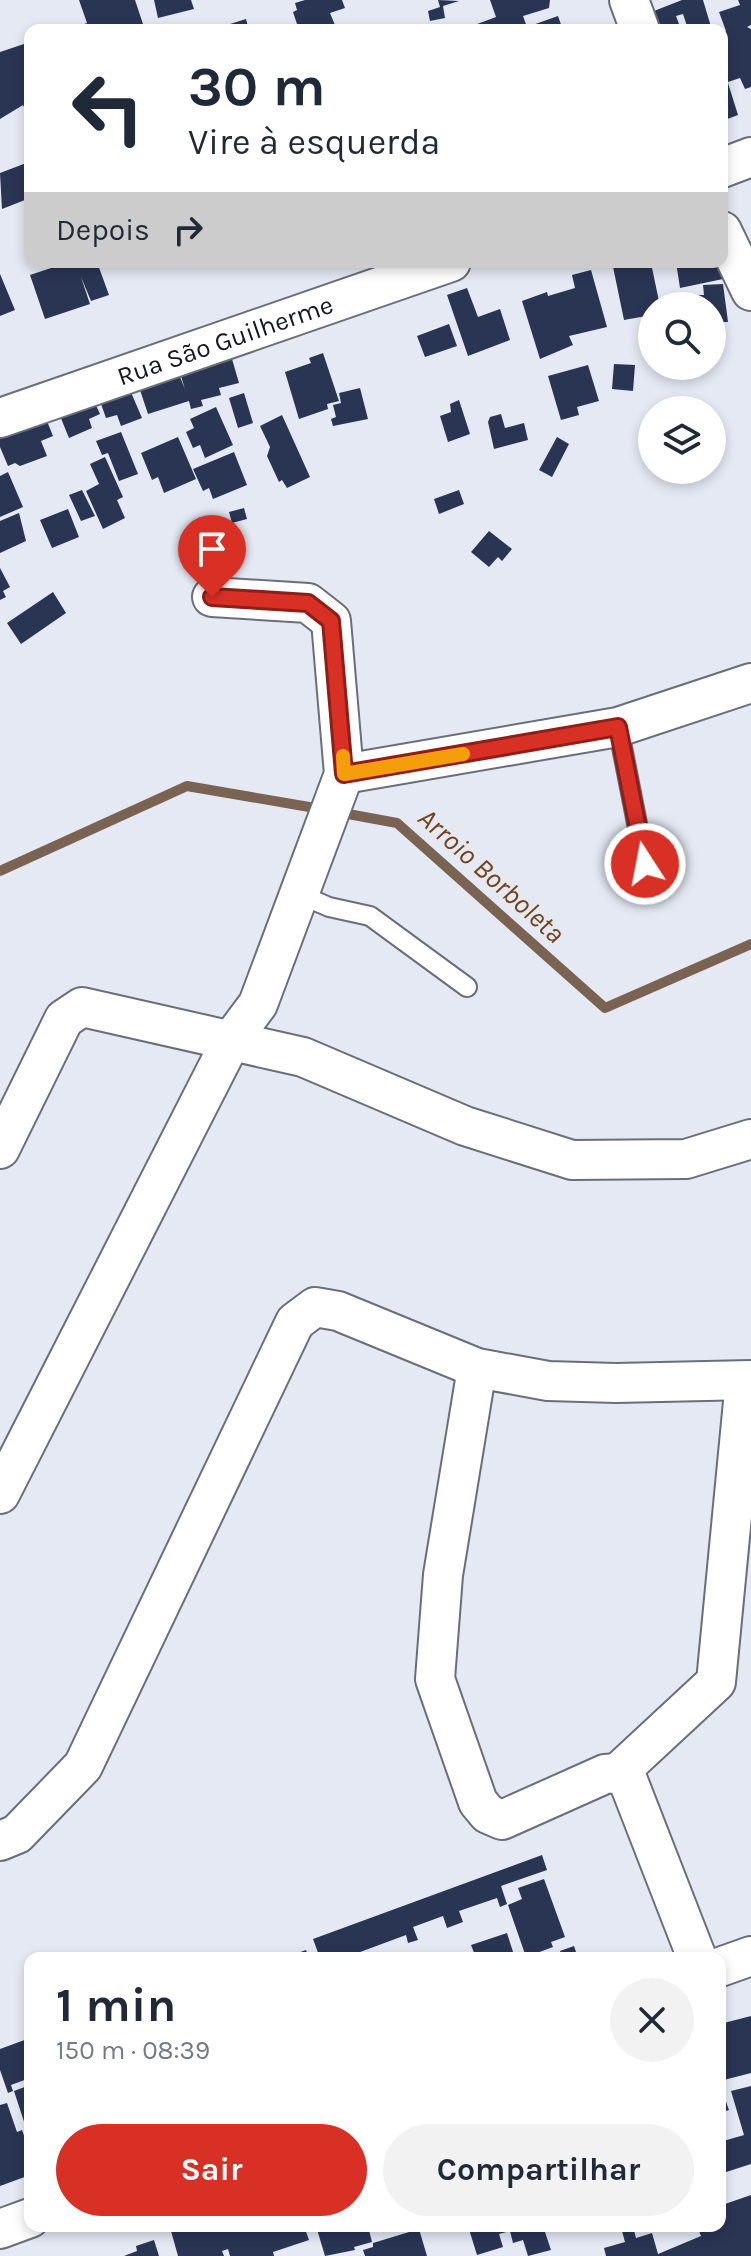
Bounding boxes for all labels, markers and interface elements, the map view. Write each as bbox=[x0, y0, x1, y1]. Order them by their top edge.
text: 30 m bbox=[188, 54, 326, 119]
icon: left bbox=[56, 56, 160, 160]
text: Vire à esquerda bbox=[188, 121, 440, 163]
icon: right bbox=[166, 208, 210, 252]
text: Depois bbox=[56, 212, 150, 248]
street label: Rua São Guilherme bbox=[113, 289, 337, 392]
map controls bbox=[638, 292, 726, 484]
button: search bbox=[638, 292, 726, 380]
button: layers bbox=[638, 396, 726, 484]
pin bbox=[178, 515, 246, 597]
icon: arrive bbox=[190, 527, 234, 571]
water label: Arroio Borboleta bbox=[412, 801, 572, 950]
position arrow bbox=[603, 822, 687, 906]
text: 1 min bbox=[56, 1977, 176, 2033]
button: close bbox=[610, 1978, 694, 2062]
text: 150 m · 08:39 bbox=[56, 2035, 210, 2066]
button: Sair bbox=[56, 2124, 367, 2216]
button: Compartilhar bbox=[383, 2124, 694, 2216]

